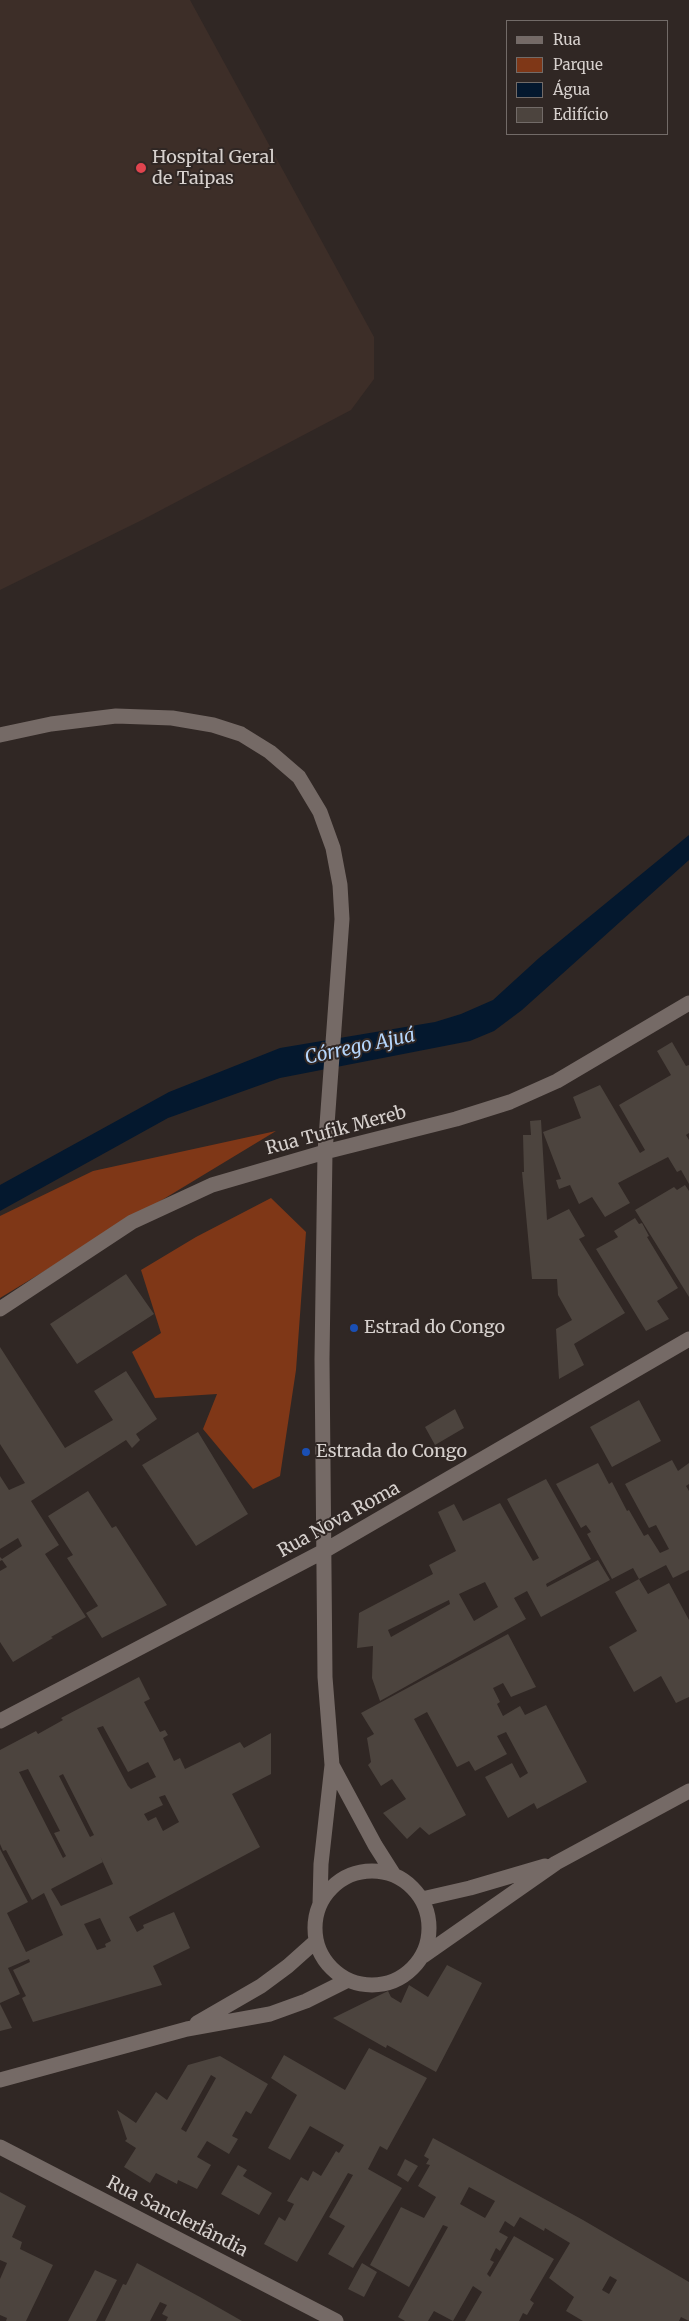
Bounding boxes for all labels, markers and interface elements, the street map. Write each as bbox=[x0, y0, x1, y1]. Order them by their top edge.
legend bbox=[507, 20, 669, 135]
text: Rua bbox=[553, 30, 581, 49]
text: Parque bbox=[553, 55, 603, 74]
text: Água bbox=[553, 80, 590, 99]
text: Edifício bbox=[553, 105, 608, 124]
place label: Hospital Geral de Taipas bbox=[152, 147, 275, 190]
marker: Hospital Geral de Taipas bbox=[134, 161, 148, 175]
water label: Córrego Ajuá bbox=[303, 1024, 417, 1070]
street label: Rua Tufik Mereb bbox=[263, 1102, 409, 1160]
place label: Estrad do Congo bbox=[364, 1317, 505, 1339]
marker: Estrad do Congo bbox=[348, 1322, 360, 1334]
place label: Estrada do Congo bbox=[316, 1441, 467, 1463]
marker: Estrada do Congo bbox=[300, 1446, 312, 1458]
street label: Rua Nova Roma bbox=[274, 1478, 404, 1562]
street label: Rua Sanclerlândia bbox=[103, 2172, 251, 2262]

